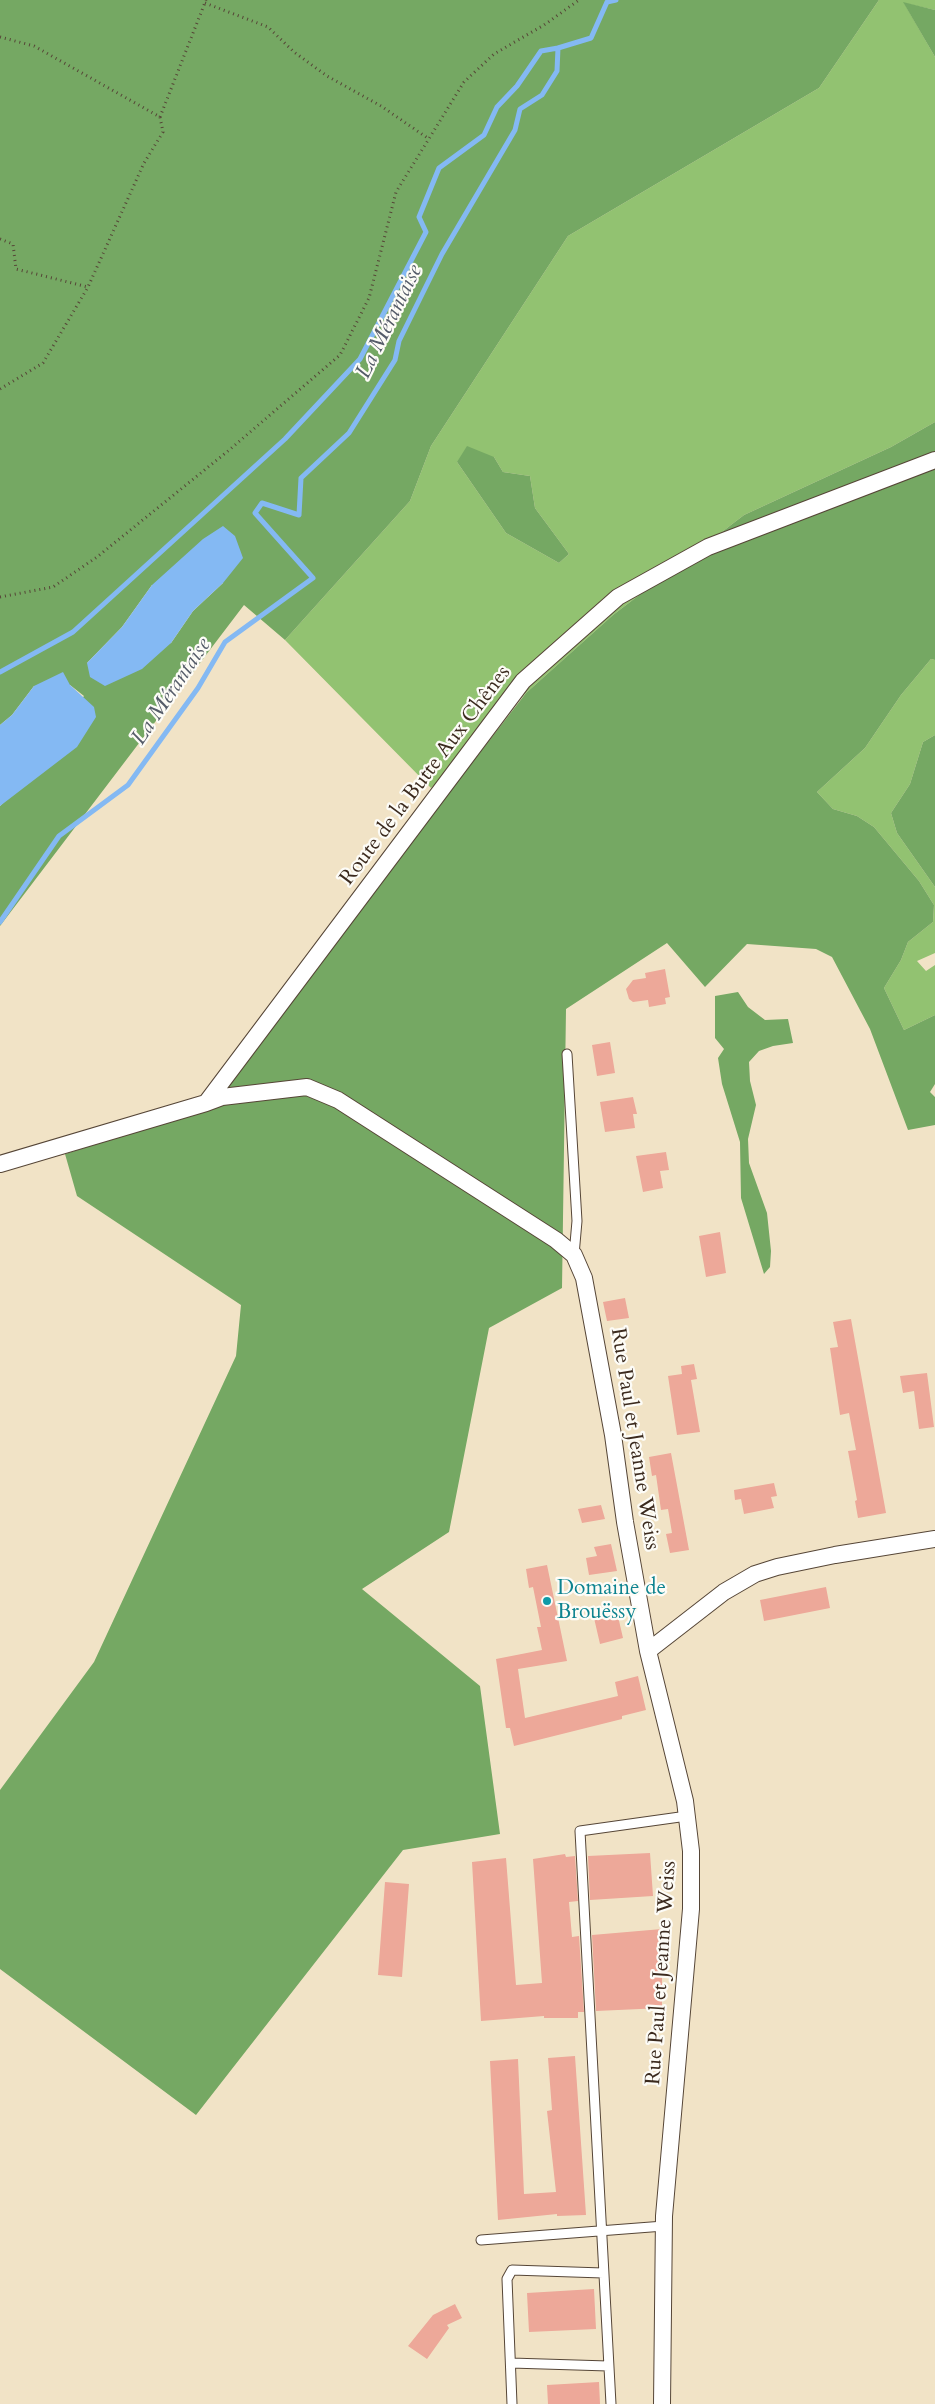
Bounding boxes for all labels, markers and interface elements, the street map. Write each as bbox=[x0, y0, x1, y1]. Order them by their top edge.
water label: La Mérantaise bbox=[351, 261, 429, 383]
water label: La Mérantaise bbox=[127, 633, 217, 751]
street label: Route de la Butte Aux Chênes bbox=[335, 661, 517, 891]
street label: Rue Paul et Jeanne Weiss bbox=[604, 1326, 664, 1552]
place label: Domaine de Brouëssy bbox=[557, 1576, 666, 1626]
marker: Domaine de Brouëssy bbox=[541, 1595, 553, 1607]
street label: Rue Paul et Jeanne Weiss bbox=[642, 1860, 682, 2086]

